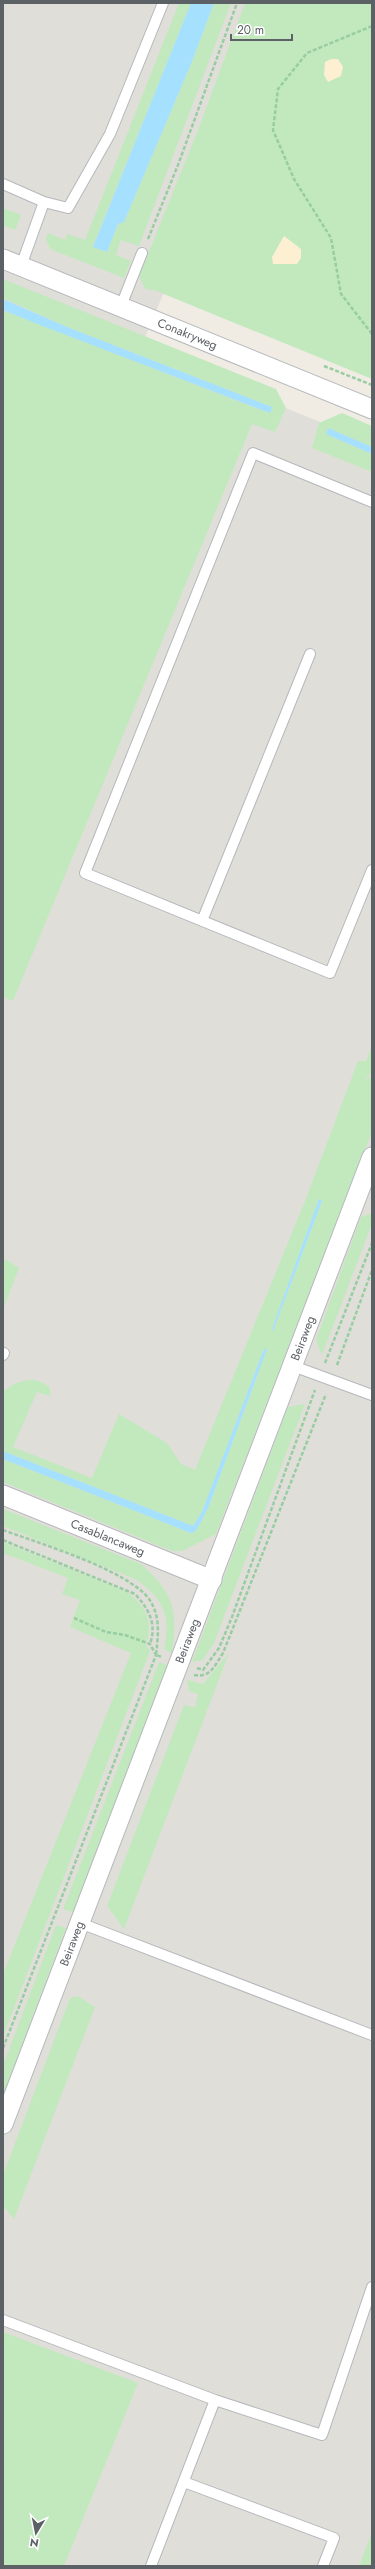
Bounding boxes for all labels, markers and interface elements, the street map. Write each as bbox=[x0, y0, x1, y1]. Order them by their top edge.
scale bar bbox=[231, 16, 292, 42]
text: 20 m bbox=[237, 21, 264, 39]
street label: Conakryweg bbox=[155, 314, 220, 354]
street label: Beiraweg bbox=[286, 1313, 320, 1363]
street label: Casablancaweg bbox=[68, 1514, 148, 1561]
street label: Beiraweg bbox=[171, 1616, 204, 1666]
street label: Beiraweg bbox=[55, 1919, 89, 1969]
north arrow bbox=[16, 2513, 56, 2553]
text: N bbox=[29, 2534, 40, 2551]

